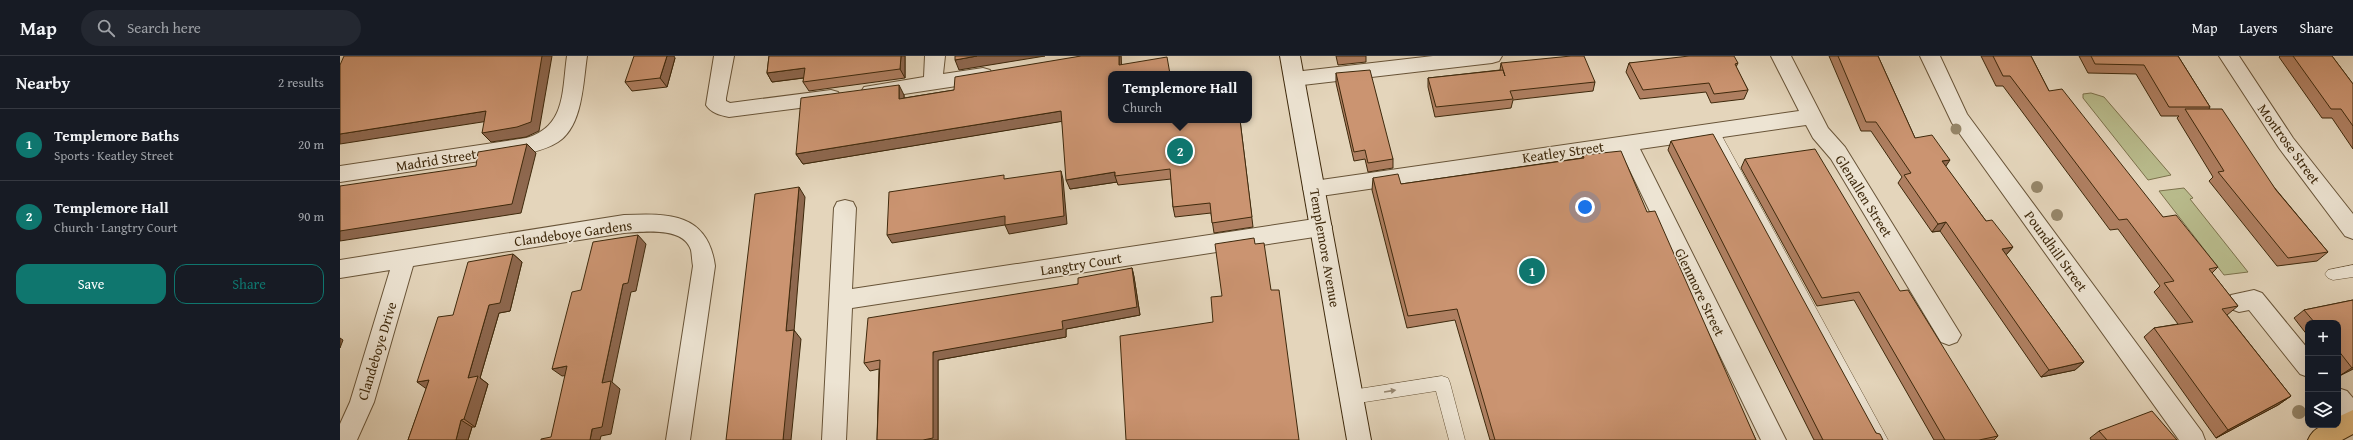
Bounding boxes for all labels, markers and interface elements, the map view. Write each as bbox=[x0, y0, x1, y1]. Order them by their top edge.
search box bbox=[81, 10, 361, 46]
text: Map bbox=[20, 14, 57, 42]
icon: search bbox=[95, 17, 117, 39]
text: Search here bbox=[127, 17, 201, 38]
text: Map bbox=[2192, 18, 2218, 38]
text: Layers bbox=[2240, 18, 2278, 38]
text: Share bbox=[2300, 18, 2333, 38]
text: Nearby bbox=[16, 70, 70, 95]
popup bbox=[1108, 71, 1252, 123]
text: 2 results bbox=[278, 73, 324, 92]
text: Templemore Hall bbox=[1123, 77, 1237, 98]
text: Church bbox=[1123, 98, 1162, 117]
street label: Montrose Street bbox=[2253, 100, 2325, 188]
text: Templemore Baths bbox=[54, 125, 179, 146]
text: 1 bbox=[26, 135, 32, 154]
text: 20 m bbox=[298, 135, 324, 154]
pin: 2 bbox=[1167, 136, 1193, 166]
street label: Keatley Street bbox=[1521, 136, 1605, 168]
street label: Madrid Street bbox=[394, 144, 478, 176]
text: Sports · Keatley Street bbox=[54, 146, 174, 165]
street label: Glenallen Street bbox=[1831, 151, 1897, 241]
street label: Templemore Avenue bbox=[1305, 187, 1345, 309]
text: Templemore Hall bbox=[54, 197, 169, 218]
your location bbox=[1575, 197, 1595, 217]
street label: Poundhill Street bbox=[2020, 206, 2092, 296]
text: 2 bbox=[26, 207, 32, 226]
text: 90 m bbox=[298, 207, 324, 226]
street label: Clandeboye Gardens bbox=[513, 215, 633, 251]
text: Church · Langtry Court bbox=[54, 218, 178, 237]
street label: Glenmore Street bbox=[1670, 245, 1730, 339]
street label: Langtry Court bbox=[1039, 248, 1123, 280]
pin: 1 bbox=[1519, 256, 1545, 286]
button: Save bbox=[16, 264, 166, 304]
button: Share bbox=[174, 264, 324, 304]
street label: Clandeboye Drive bbox=[352, 299, 402, 403]
map controls bbox=[2305, 320, 2341, 428]
button: + bbox=[2305, 320, 2341, 356]
button: − bbox=[2305, 356, 2341, 392]
one-way arrow bbox=[1384, 388, 1396, 394]
button: layers bbox=[2305, 392, 2341, 428]

